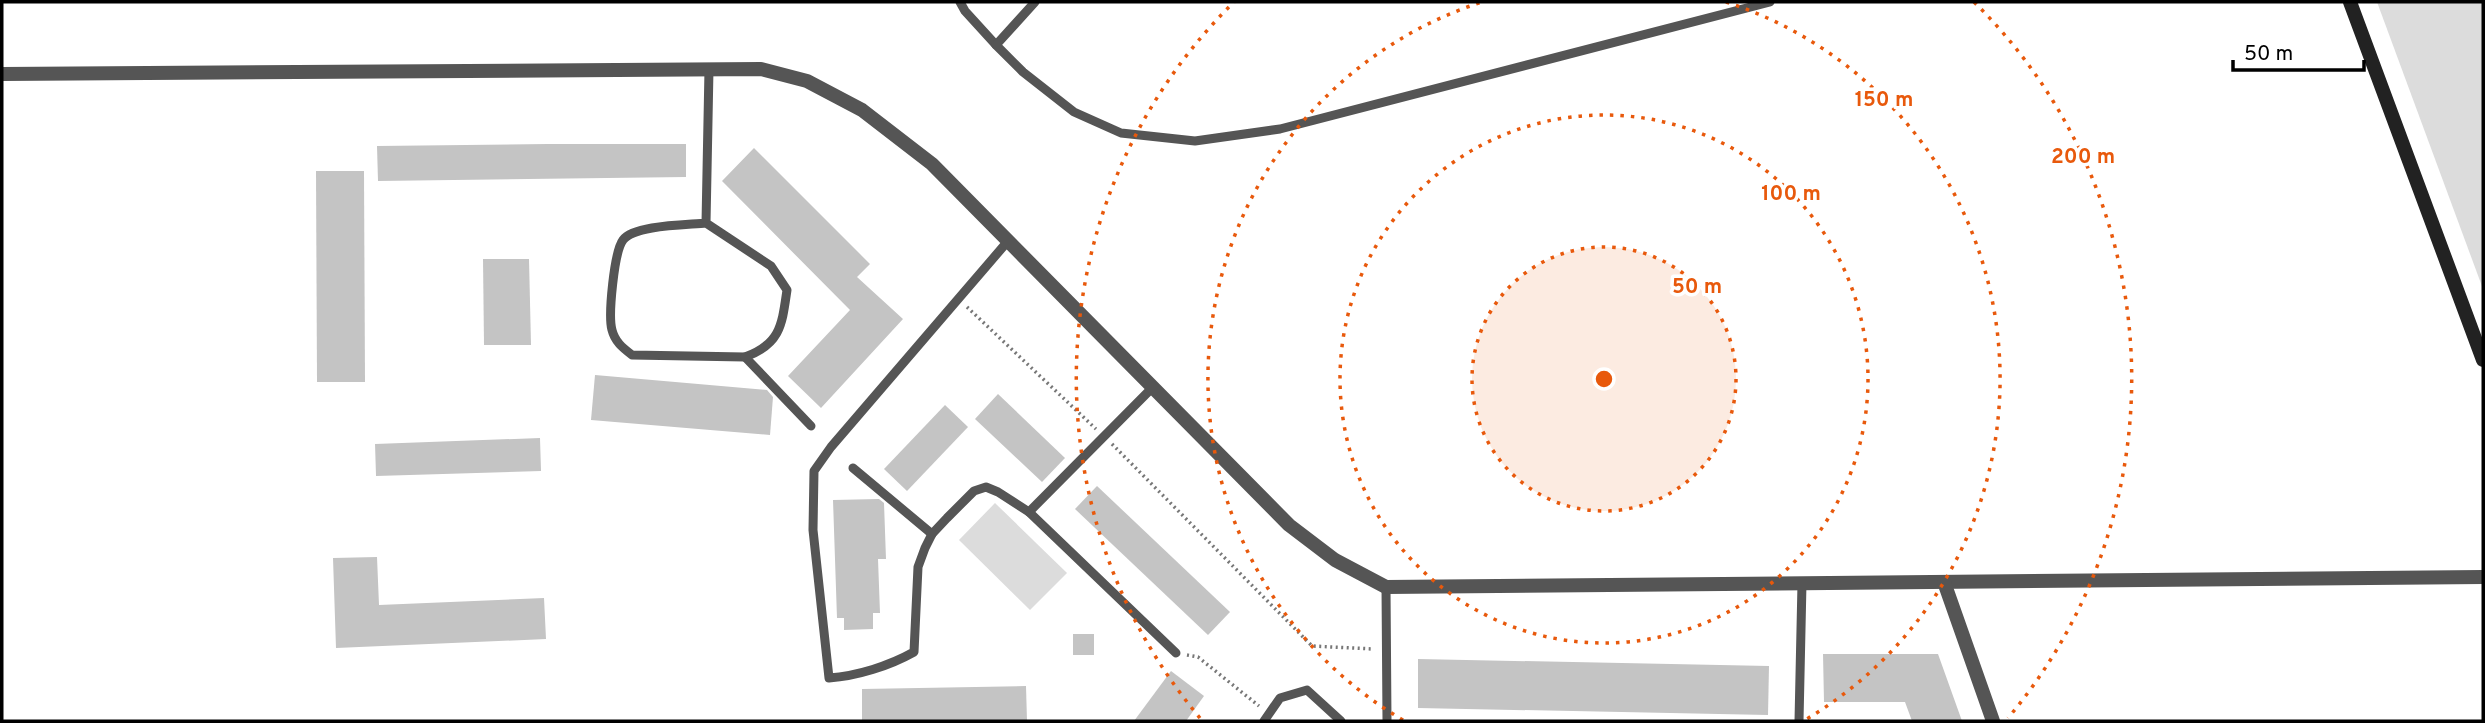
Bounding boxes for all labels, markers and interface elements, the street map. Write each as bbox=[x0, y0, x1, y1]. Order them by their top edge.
scale bar bbox=[2233, 28, 2364, 72]
text: 50 m bbox=[2244, 41, 2293, 68]
text: 150 m bbox=[1855, 87, 1913, 114]
text: 200 m bbox=[2051, 144, 2115, 171]
text: 100 m bbox=[1761, 181, 1821, 208]
text: 50 m bbox=[1672, 274, 1722, 301]
centre of rings bbox=[1592, 367, 1616, 391]

